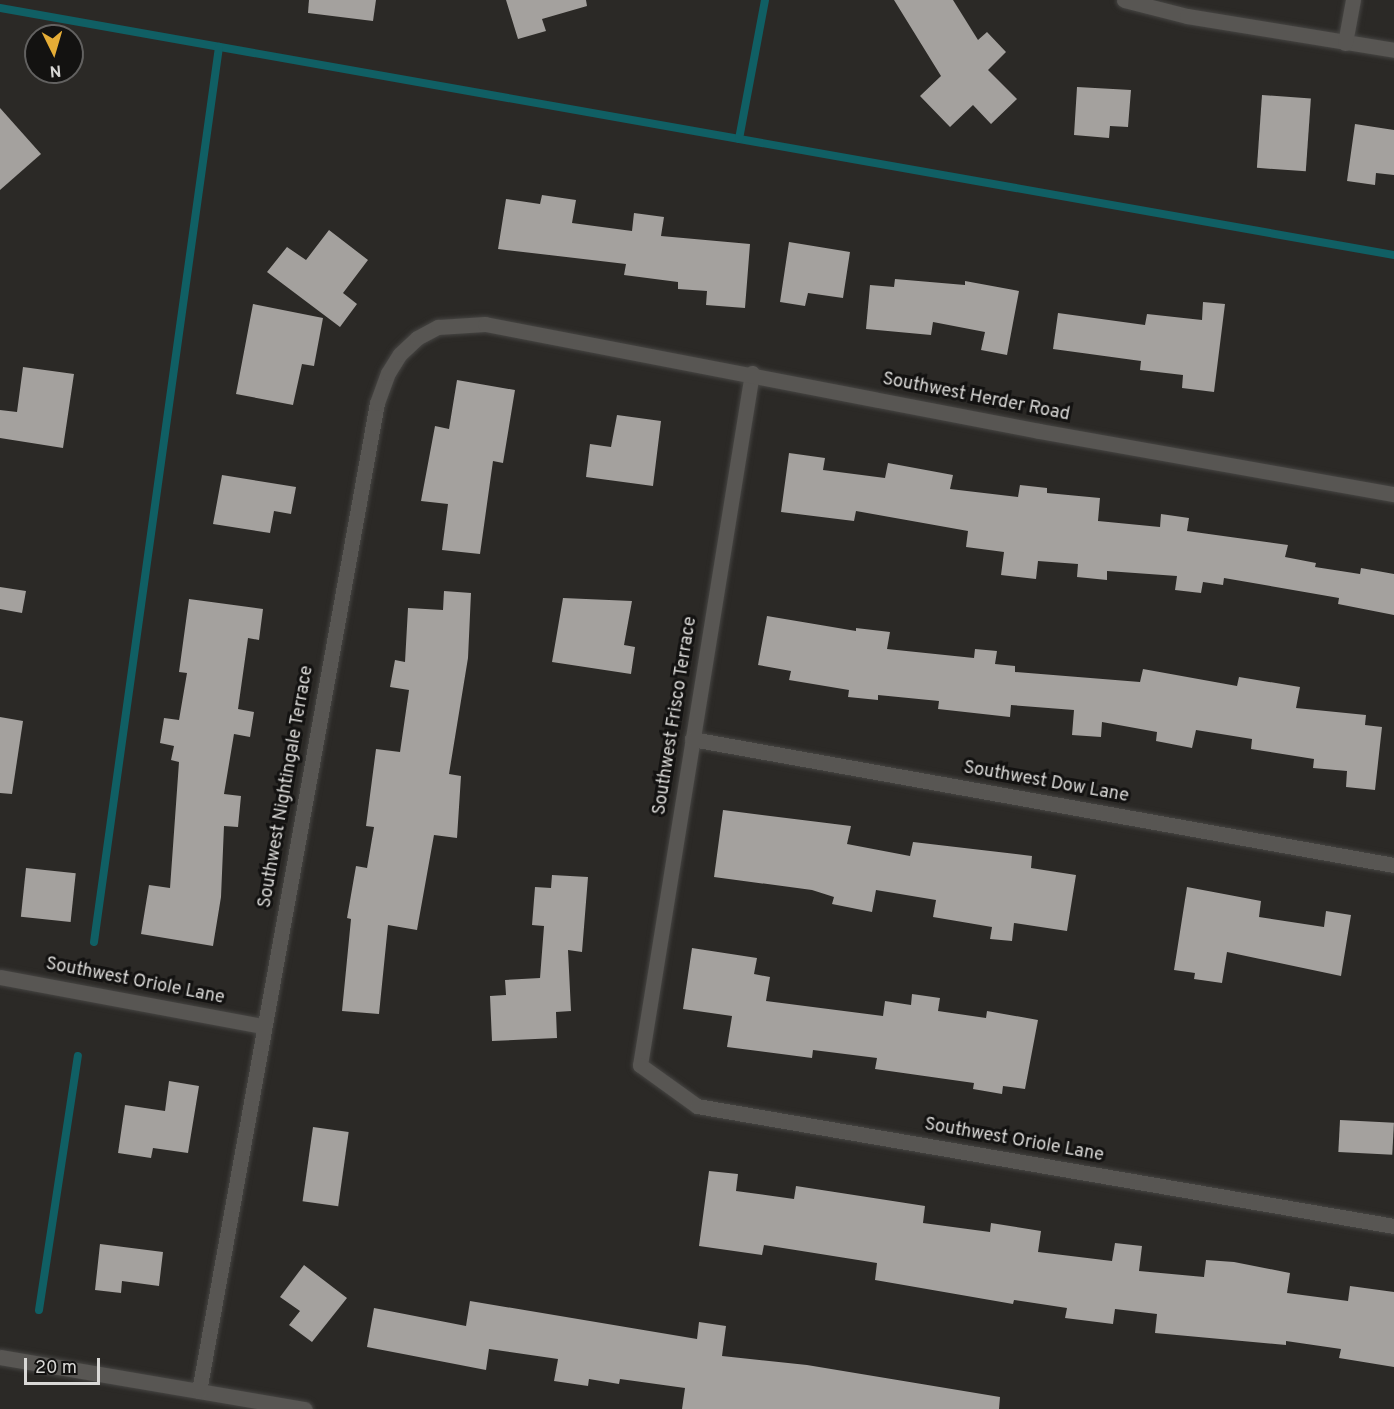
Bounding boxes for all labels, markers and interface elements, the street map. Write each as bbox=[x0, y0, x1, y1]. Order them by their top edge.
north arrow bbox=[24, 24, 84, 84]
text: N bbox=[49, 59, 62, 80]
street label: Southwest Herder Road bbox=[880, 369, 1072, 427]
street label: Southwest Frisco Terrace bbox=[650, 615, 702, 817]
street label: Southwest Nightingale Terrace bbox=[255, 664, 319, 910]
street label: Southwest Dow Lane bbox=[962, 758, 1130, 808]
street label: Southwest Oriole Lane bbox=[44, 954, 226, 1010]
street label: Southwest Oriole Lane bbox=[923, 1115, 1105, 1167]
scale bar bbox=[27, 1346, 104, 1384]
text: 20 m bbox=[35, 1357, 77, 1380]

